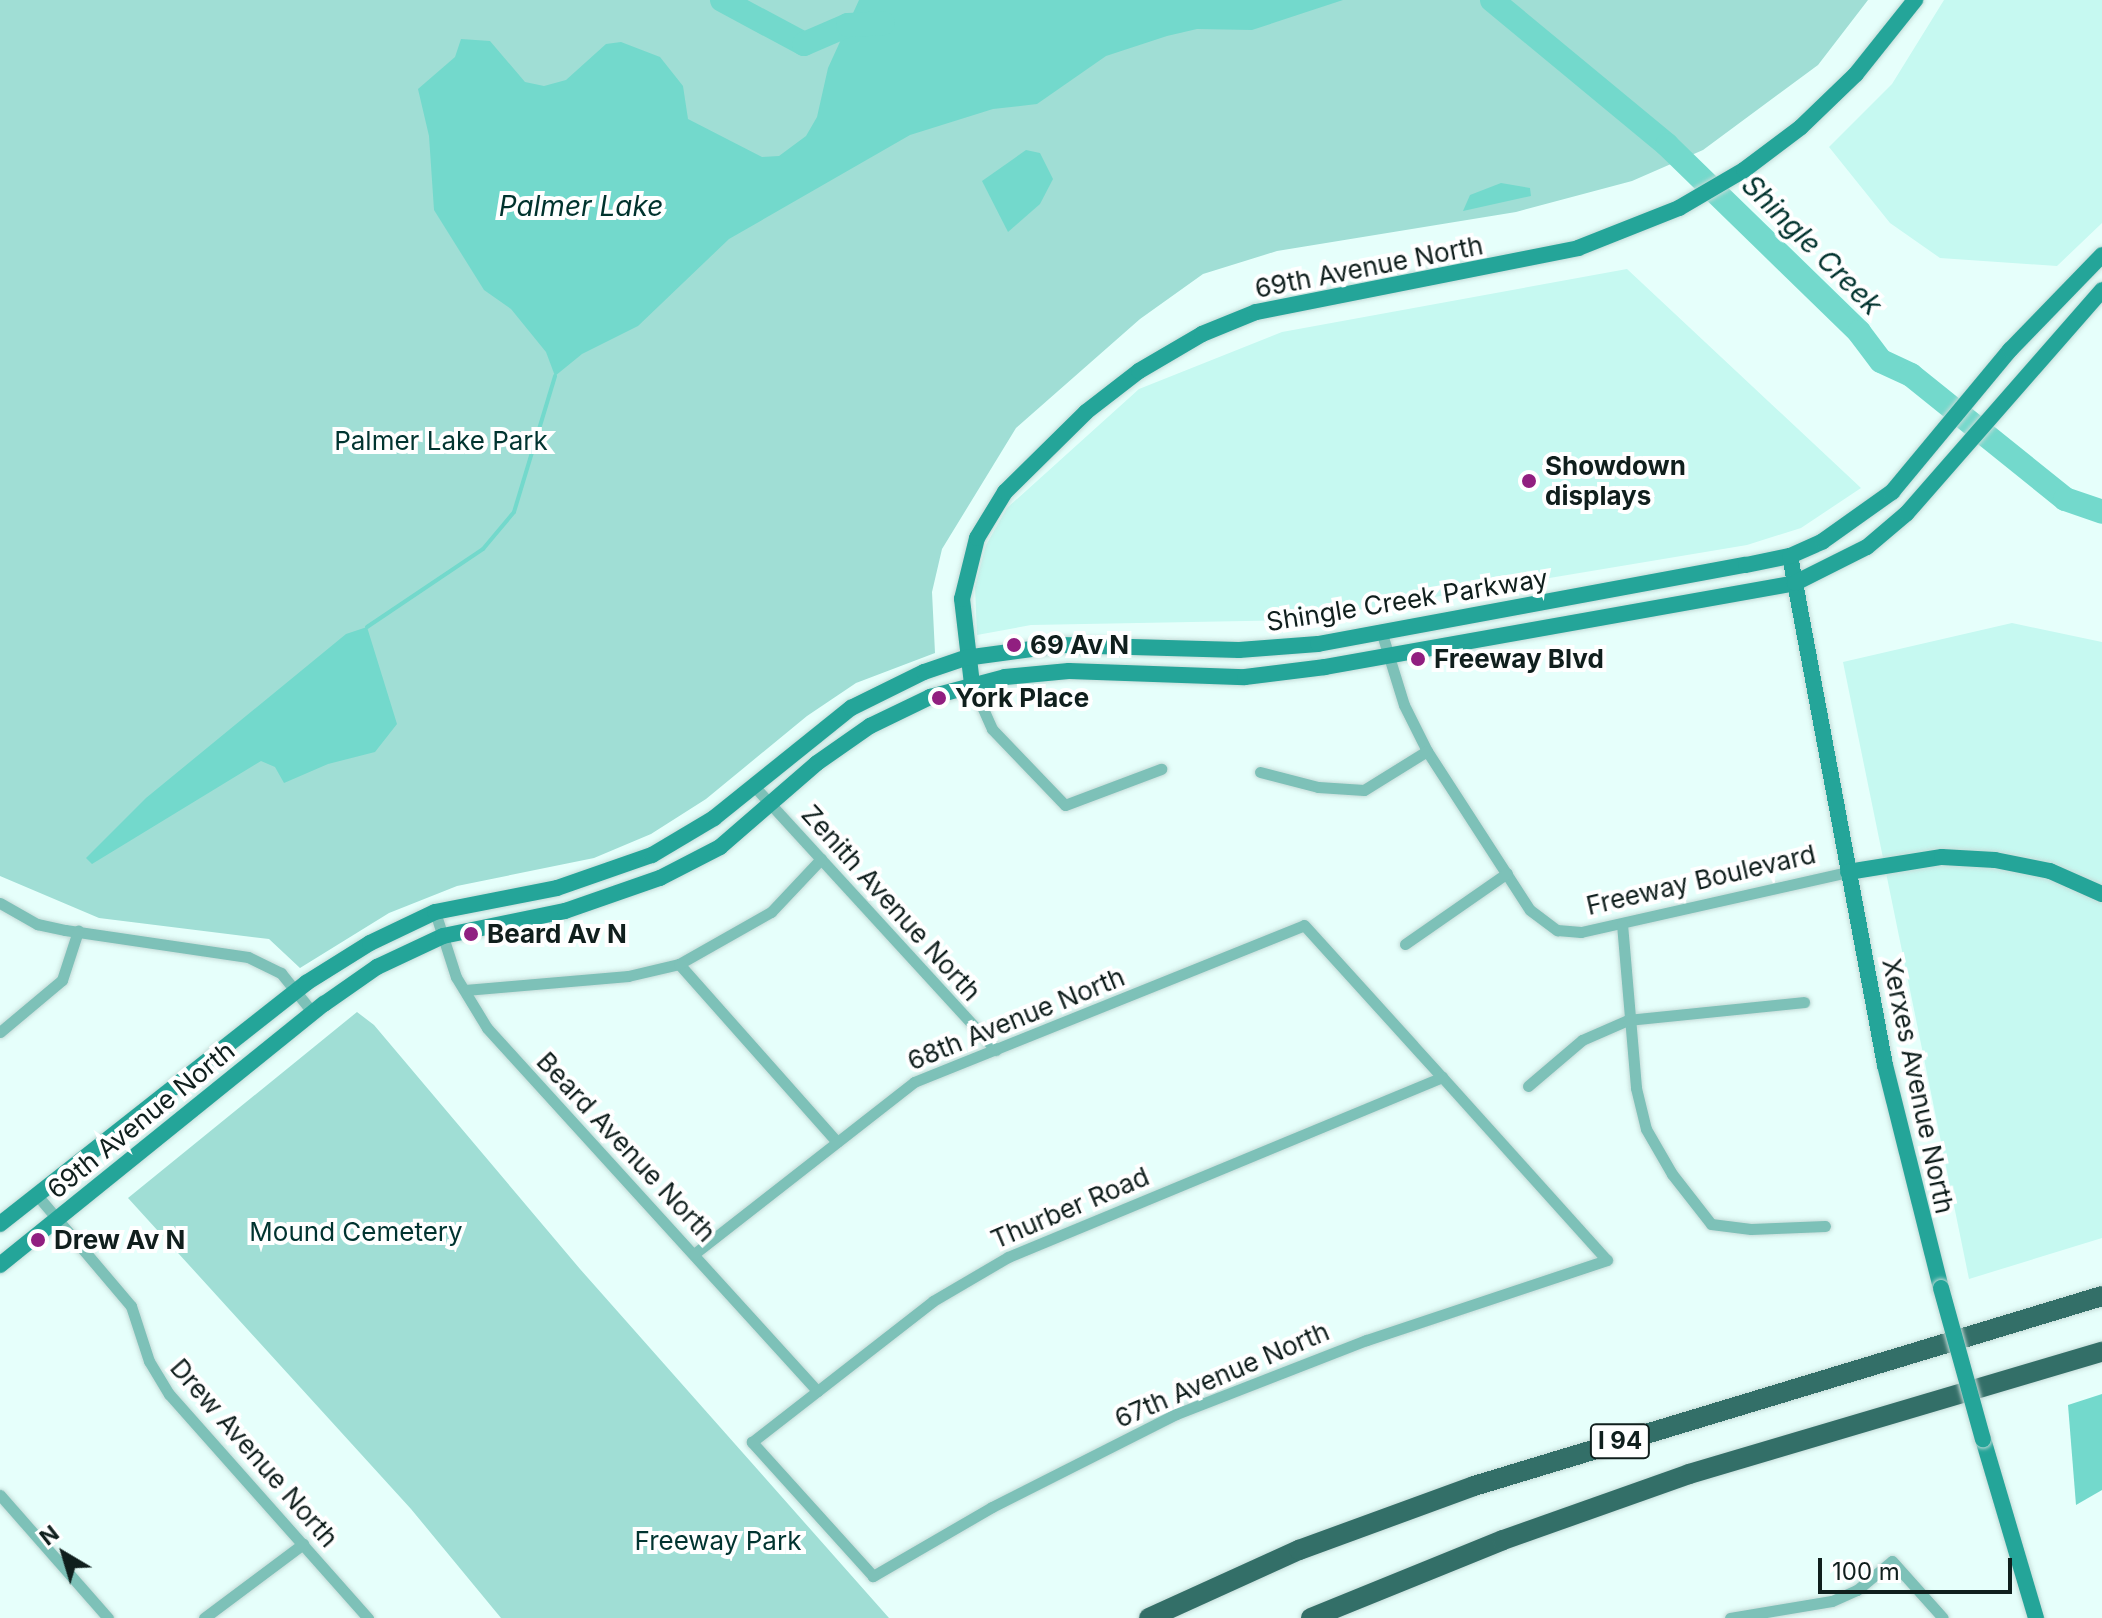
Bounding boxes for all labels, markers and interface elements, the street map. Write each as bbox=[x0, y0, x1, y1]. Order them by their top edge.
water label: Shingle Creek bbox=[1735, 168, 1889, 322]
water label: Palmer Lake bbox=[499, 189, 663, 223]
street label: 69th Avenue North bbox=[1252, 230, 1486, 304]
park label: Palmer Lake Park bbox=[334, 425, 548, 457]
place label: Showdown displays bbox=[1545, 450, 1686, 512]
marker: Showdown displays bbox=[1520, 472, 1538, 490]
street label: Shingle Creek Parkway bbox=[1264, 562, 1550, 638]
place label: 69 Av N bbox=[1030, 629, 1129, 661]
marker: 69 Av N bbox=[1005, 636, 1023, 654]
place label: Freeway Blvd bbox=[1434, 643, 1604, 675]
marker: Freeway Blvd bbox=[1409, 650, 1427, 668]
place label: York Place bbox=[955, 682, 1089, 714]
marker: York Place bbox=[930, 689, 948, 707]
street label: Zenith Avenue North bbox=[795, 799, 987, 1007]
street label: Freeway Boulevard bbox=[1583, 838, 1819, 922]
place label: Beard Av N bbox=[487, 918, 627, 950]
marker: Beard Av N bbox=[462, 925, 480, 943]
street label: Xerxes Avenue North bbox=[1876, 956, 1960, 1216]
street label: 68th Avenue North bbox=[903, 961, 1129, 1077]
street label: 69th Avenue North bbox=[41, 1035, 241, 1205]
street label: Beard Avenue North bbox=[530, 1046, 722, 1248]
street label: Thurber Road bbox=[986, 1161, 1154, 1255]
park label: Mound Cemetery bbox=[249, 1216, 463, 1248]
place label: Drew Av N bbox=[54, 1224, 185, 1256]
marker: Drew Av N bbox=[29, 1231, 47, 1249]
street label: 67th Avenue North bbox=[1110, 1316, 1334, 1434]
street label: Drew Avenue North bbox=[164, 1352, 344, 1554]
road number: I 94 bbox=[1588, 1421, 1652, 1461]
north arrow bbox=[24, 1514, 104, 1594]
text: N bbox=[35, 1520, 64, 1550]
park label: Freeway Park bbox=[635, 1525, 801, 1557]
scale bar bbox=[1822, 1542, 2016, 1592]
text: 100 m bbox=[1832, 1557, 1900, 1586]

